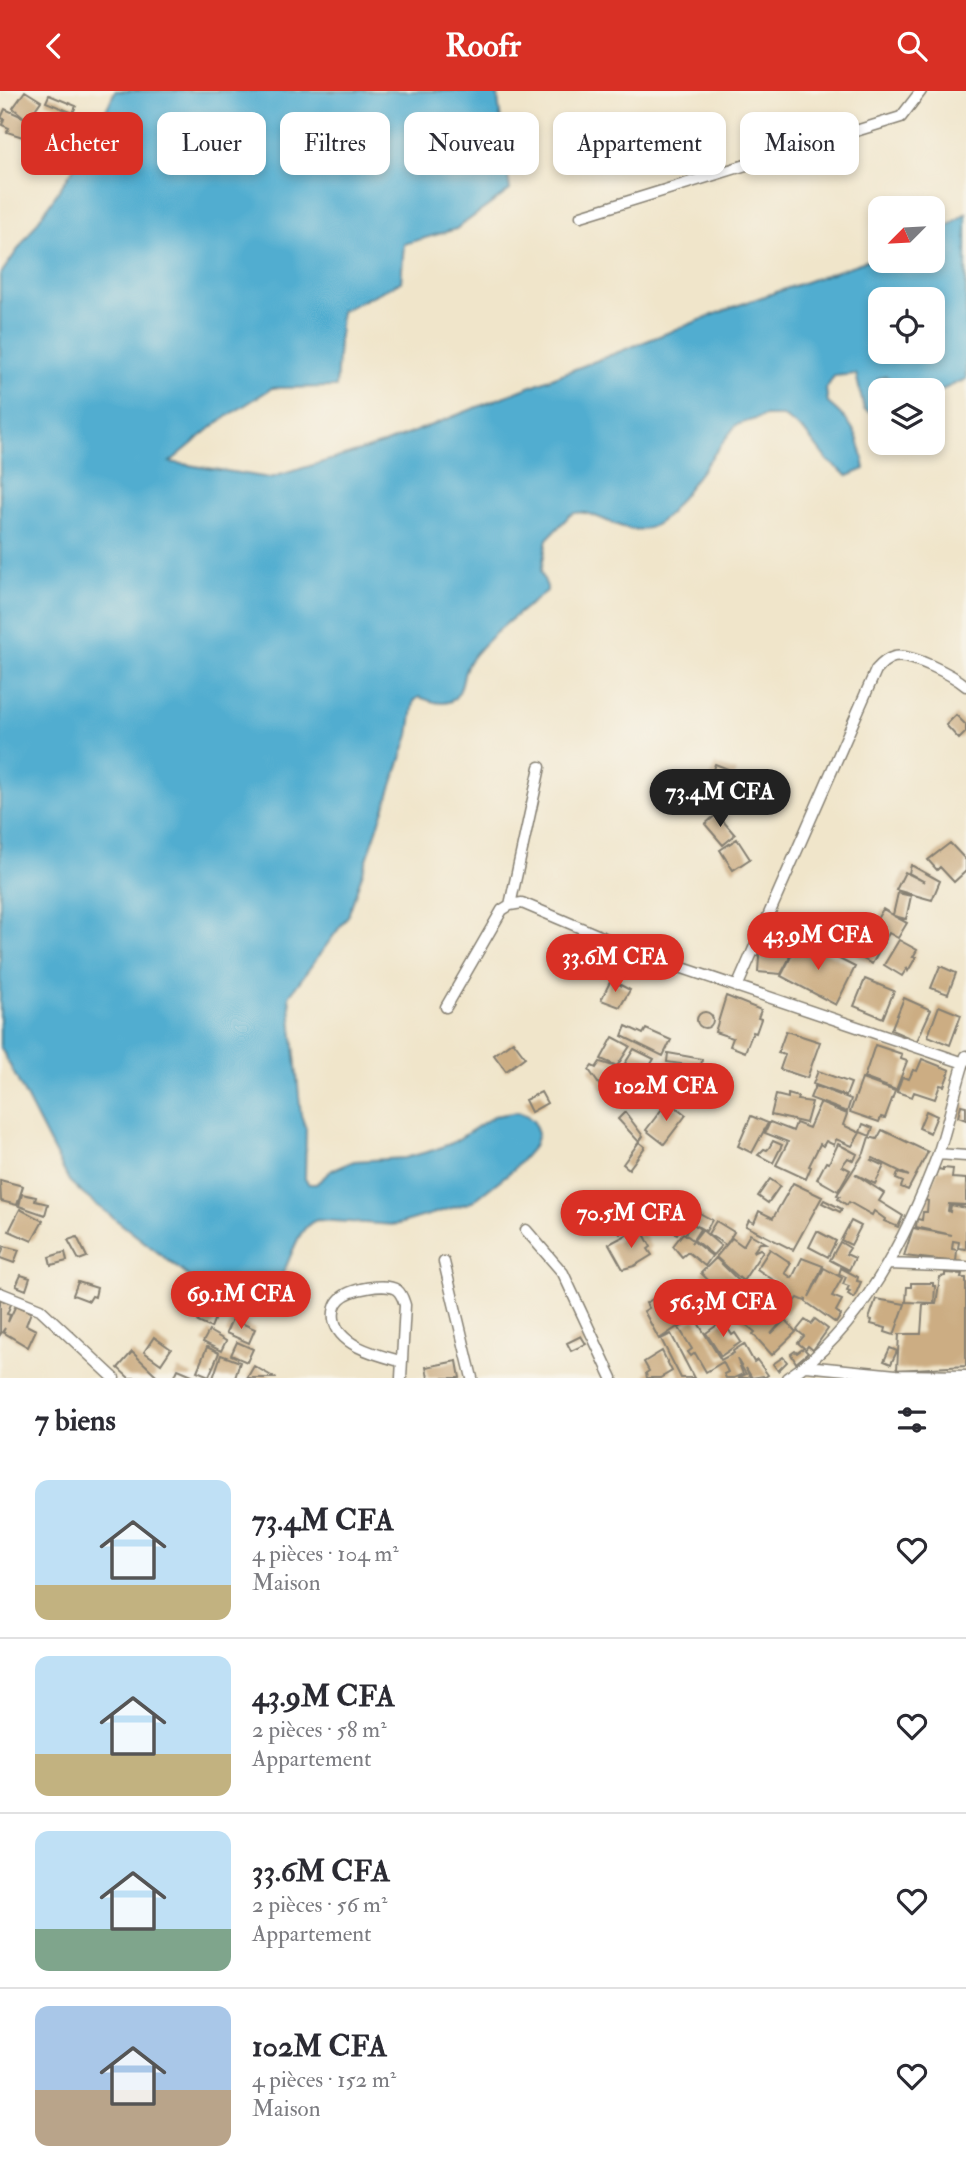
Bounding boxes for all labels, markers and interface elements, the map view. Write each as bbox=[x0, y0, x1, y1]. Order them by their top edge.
text: Roofr bbox=[445, 26, 521, 66]
icon: back bbox=[35, 27, 73, 65]
icon: search bbox=[893, 27, 931, 65]
chip: Acheter bbox=[21, 112, 143, 175]
chip: Louer bbox=[157, 112, 266, 175]
chip: Filtres bbox=[280, 112, 390, 175]
chip: Nouveau bbox=[404, 112, 539, 175]
chip: Appartement bbox=[553, 112, 726, 175]
chip: Maison bbox=[740, 112, 859, 175]
north arrow bbox=[868, 196, 945, 273]
map controls bbox=[868, 196, 945, 455]
button: locate bbox=[868, 287, 945, 364]
button: layers bbox=[868, 378, 945, 455]
pin: 73.4M CFA bbox=[640, 769, 800, 829]
text: 73.4M CFA bbox=[666, 777, 774, 806]
pin: 43.9M CFA bbox=[738, 913, 898, 972]
text: 43.9M CFA bbox=[763, 920, 873, 949]
pin: 33.6M CFA bbox=[535, 935, 695, 994]
text: 33.6M CFA bbox=[562, 942, 668, 971]
pin: 102M CFA bbox=[594, 1063, 738, 1123]
text: 102M CFA bbox=[614, 1071, 718, 1100]
pin: 70.5M CFA bbox=[551, 1191, 711, 1250]
text: 70.5M CFA bbox=[577, 1198, 685, 1227]
pin: 69.1M CFA bbox=[161, 1271, 321, 1331]
text: 69.1M CFA bbox=[187, 1279, 295, 1308]
pin: 56.3M CFA bbox=[643, 1279, 803, 1339]
text: 56.3M CFA bbox=[669, 1287, 777, 1316]
icon: filters bbox=[893, 1401, 931, 1439]
text: 7 biens bbox=[35, 1402, 116, 1439]
text: 73.4M CFA bbox=[252, 1502, 394, 1539]
icon: home bbox=[91, 1508, 175, 1592]
icon: heart bbox=[893, 1531, 931, 1569]
text: 4 pièces · 104 m² bbox=[252, 1539, 399, 1568]
text: Maison bbox=[252, 1568, 321, 1597]
text: 43.9M CFA bbox=[252, 1678, 395, 1715]
icon: home bbox=[91, 1684, 175, 1768]
icon: heart bbox=[893, 1707, 931, 1745]
text: 2 pièces · 58 m² bbox=[252, 1715, 387, 1744]
text: Appartement bbox=[252, 1744, 372, 1773]
text: 33.6M CFA bbox=[252, 1853, 390, 1890]
icon: home bbox=[91, 1859, 175, 1943]
icon: heart bbox=[893, 1882, 931, 1920]
text: 2 pièces · 56 m² bbox=[252, 1890, 387, 1919]
text: Appartement bbox=[252, 1919, 372, 1948]
text: 102M CFA bbox=[252, 2028, 387, 2065]
icon: home bbox=[91, 2034, 175, 2118]
icon: heart bbox=[893, 2057, 931, 2095]
text: 4 pièces · 152 m² bbox=[252, 2065, 396, 2094]
text: Maison bbox=[252, 2094, 321, 2123]

